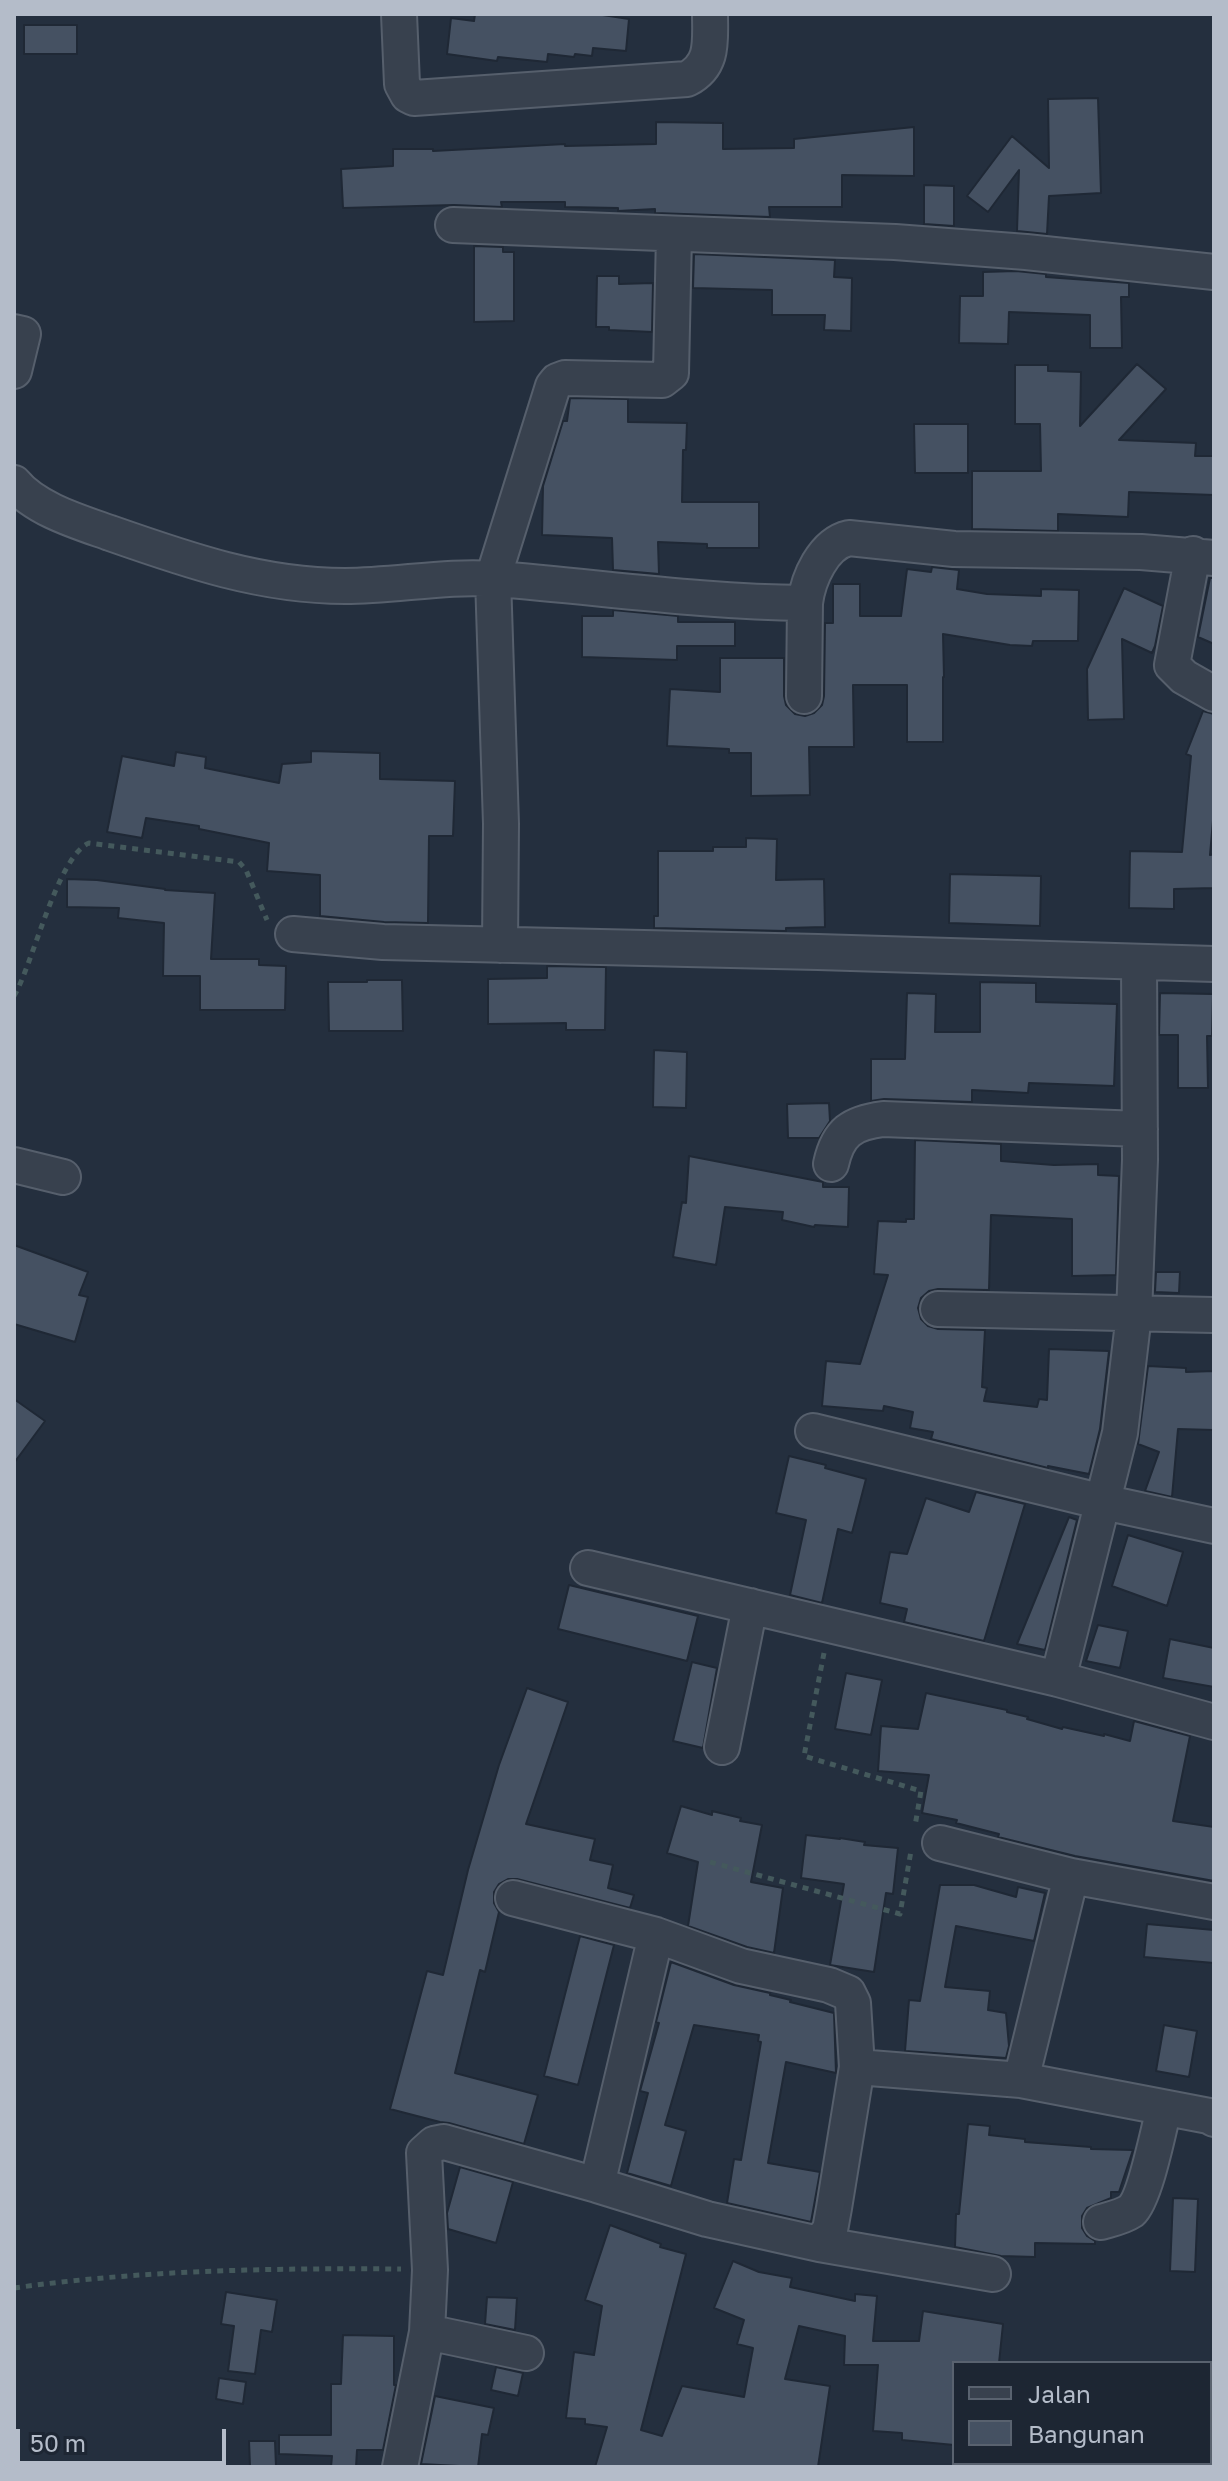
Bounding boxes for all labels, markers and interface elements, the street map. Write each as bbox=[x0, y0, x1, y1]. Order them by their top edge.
legend bbox=[952, 2361, 1212, 2465]
text: Jalan bbox=[1028, 2379, 1091, 2408]
scale bar bbox=[20, 2413, 230, 2463]
text: Bangunan bbox=[1028, 2419, 1145, 2448]
text: 50 m bbox=[30, 2428, 86, 2457]

